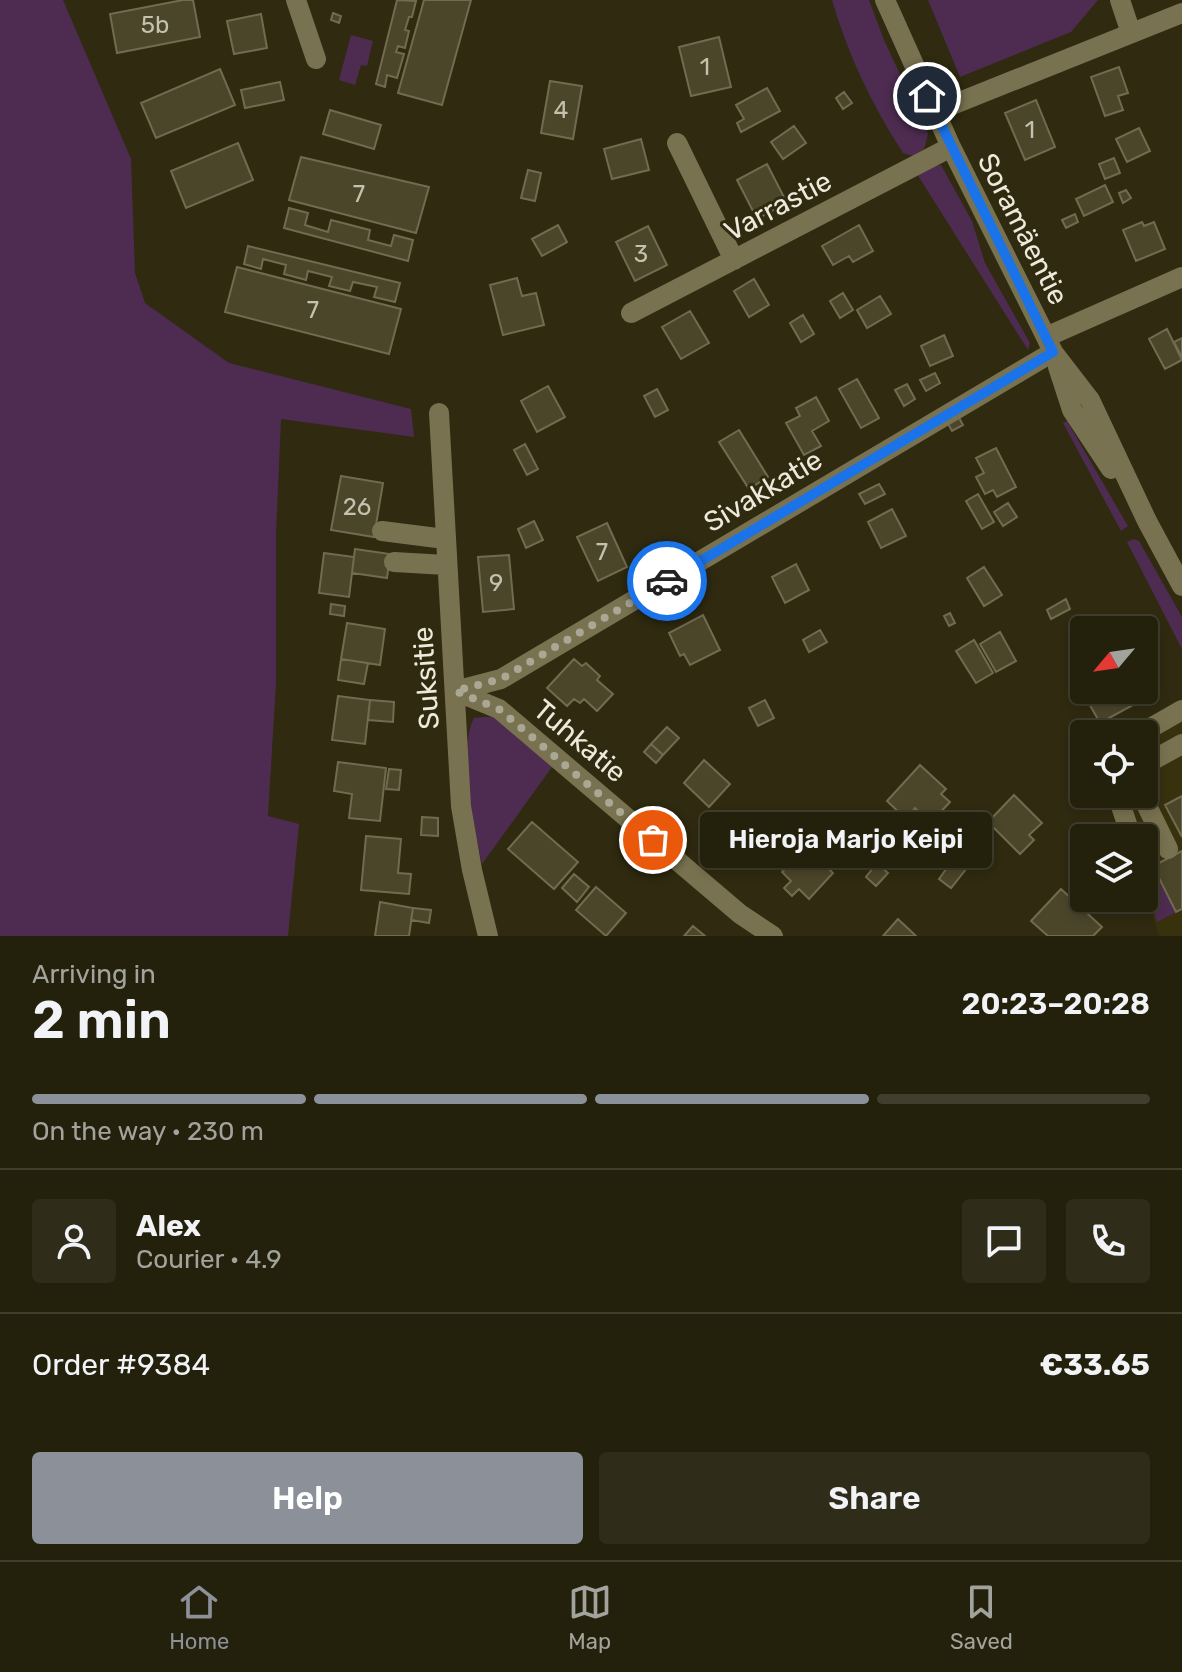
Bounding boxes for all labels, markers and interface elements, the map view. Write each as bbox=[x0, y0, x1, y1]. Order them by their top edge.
house number: 5b bbox=[141, 11, 169, 39]
house number: 1 bbox=[700, 53, 710, 81]
pin bbox=[893, 62, 961, 130]
icon: home bbox=[905, 74, 949, 118]
house number: 4 bbox=[554, 96, 569, 124]
house number: 1 bbox=[1025, 116, 1035, 144]
street label: Soramäentie bbox=[971, 148, 1075, 310]
street label: Varrastie bbox=[719, 164, 837, 248]
house number: 7 bbox=[353, 180, 365, 208]
house number: 3 bbox=[634, 240, 648, 268]
house number: 7 bbox=[307, 296, 319, 324]
street label: Sivakkatie bbox=[698, 443, 828, 539]
house number: 26 bbox=[343, 493, 371, 521]
house number: 7 bbox=[596, 538, 608, 566]
courier bbox=[627, 541, 707, 621]
icon: car bbox=[645, 559, 689, 603]
house number: 9 bbox=[489, 569, 503, 597]
north arrow bbox=[1070, 616, 1158, 704]
map controls bbox=[1070, 616, 1158, 912]
street label: Suksitie bbox=[406, 626, 446, 730]
street label: Tuhkatie bbox=[527, 693, 633, 789]
button: locate bbox=[1070, 720, 1158, 808]
pin bbox=[619, 806, 687, 874]
callout: Hieroja Marjo Keipi bbox=[701, 812, 993, 868]
icon: bag bbox=[631, 818, 675, 862]
text: Hieroja Marjo Keipi bbox=[729, 824, 963, 855]
button: layers bbox=[1070, 824, 1158, 912]
text: Arriving in bbox=[32, 959, 156, 990]
text: 20:23–20:28 bbox=[961, 986, 1150, 1022]
text: 2 min bbox=[32, 989, 171, 1051]
text: On the way · 230 m bbox=[32, 1116, 264, 1147]
button: person bbox=[32, 1199, 116, 1283]
button: chat bbox=[962, 1199, 1046, 1283]
button: phone bbox=[1066, 1199, 1150, 1283]
text: Alex bbox=[136, 1208, 201, 1244]
text: Courier · 4.9 bbox=[136, 1244, 282, 1275]
text: Order #9384 bbox=[32, 1347, 210, 1383]
text: €33.65 bbox=[1040, 1347, 1150, 1383]
button: Help bbox=[32, 1452, 583, 1544]
button: Share bbox=[599, 1452, 1150, 1544]
tab: Home bbox=[169, 1580, 229, 1655]
tab: Map bbox=[568, 1580, 612, 1655]
tab: Saved bbox=[950, 1580, 1013, 1655]

